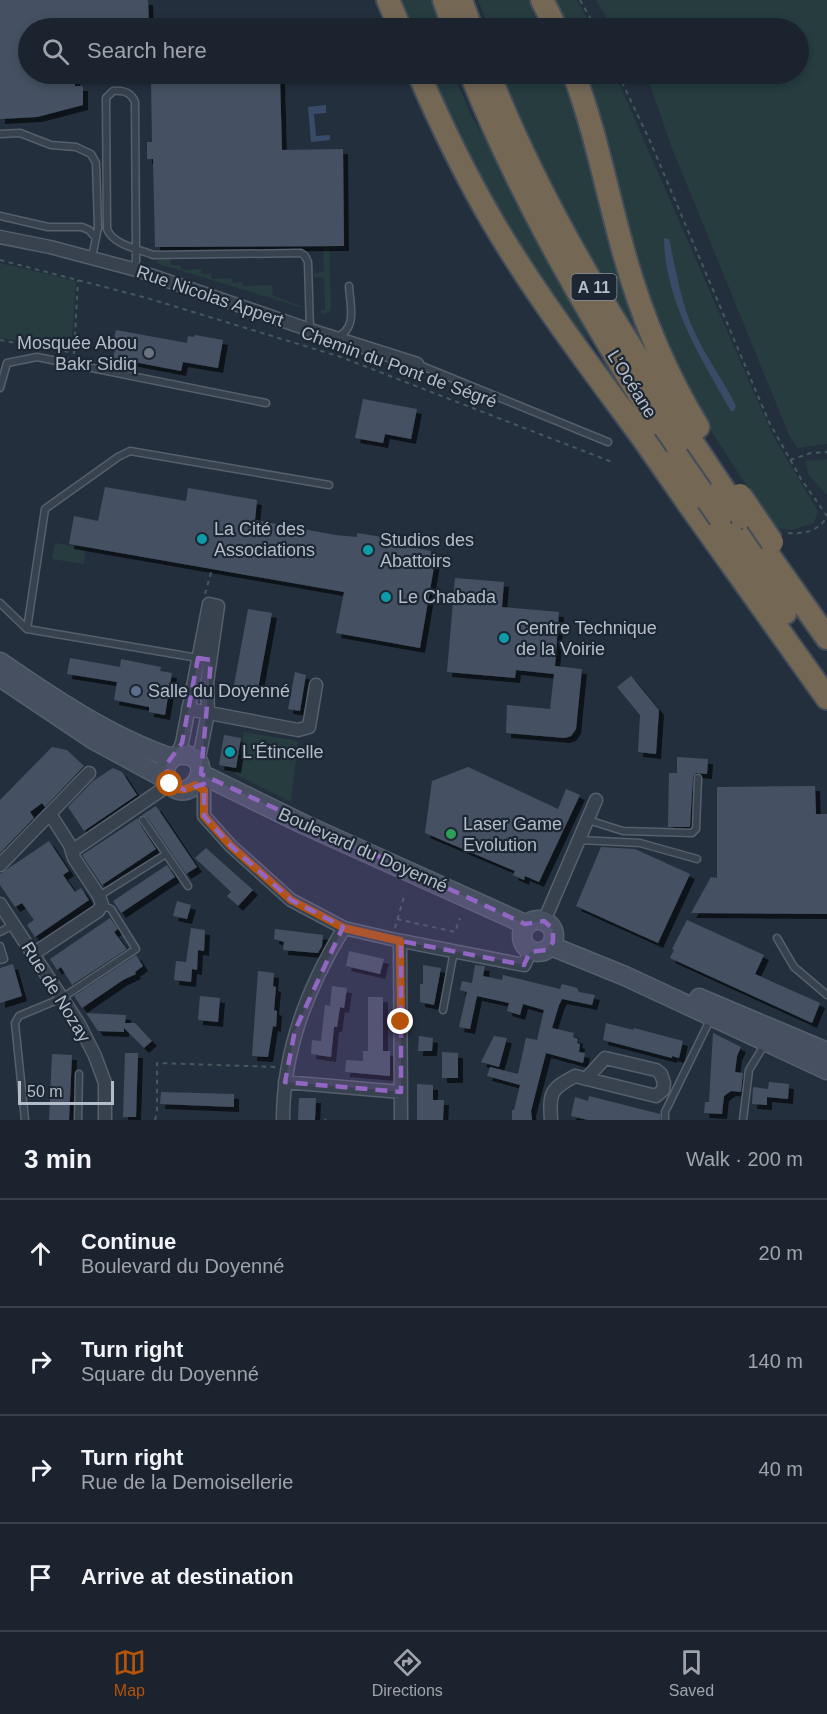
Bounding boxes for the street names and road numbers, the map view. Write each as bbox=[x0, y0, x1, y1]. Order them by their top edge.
street label: Rue Nicolas Appert bbox=[134, 261, 286, 331]
road number: A 11 bbox=[572, 274, 616, 300]
street label: Chemin du Pont de Ségré bbox=[298, 322, 500, 412]
street label: L’Océane bbox=[603, 346, 661, 422]
street label: Boulevard du Doyenné bbox=[275, 804, 451, 896]
street label: Rue de Nozay bbox=[17, 938, 95, 1046]

